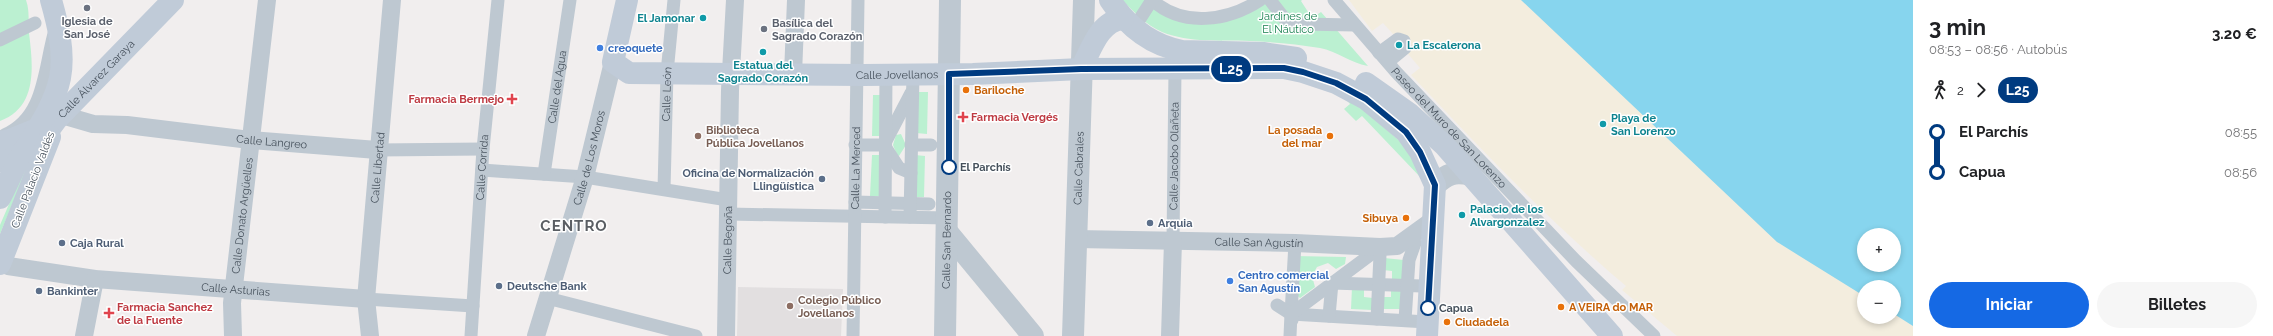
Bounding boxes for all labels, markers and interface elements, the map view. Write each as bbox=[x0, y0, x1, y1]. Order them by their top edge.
marker: Iglesia de San José bbox=[82, 3, 92, 13]
park label: Jardines de El Náutico bbox=[1259, 10, 1318, 36]
place label: El Jamonar bbox=[637, 12, 696, 25]
marker: El Jamonar bbox=[698, 13, 708, 23]
text: 3 min bbox=[1929, 14, 1986, 40]
place label: Iglesia de San José bbox=[62, 15, 113, 41]
place label: Basílica del Sagrado Corazón bbox=[772, 17, 863, 43]
marker: Basílica del Sagrado Corazón bbox=[759, 24, 769, 34]
text: 3.20 € bbox=[2212, 25, 2257, 43]
street label: Calle Álvarez Garaya bbox=[55, 37, 137, 121]
place label: La Escalerona bbox=[1407, 39, 1481, 52]
marker: La Escalerona bbox=[1394, 40, 1404, 50]
place label: creoquete bbox=[608, 42, 663, 55]
text: 08:53 – 08:56 · Autobús bbox=[1929, 42, 2067, 57]
marker: creoquete bbox=[595, 43, 605, 53]
marker: Estatua del Sagrado Corazón bbox=[758, 47, 768, 57]
street label: Calle del Agua bbox=[545, 49, 569, 124]
line badge: L25 bbox=[1208, 56, 1254, 82]
place label: Estatua del Sagrado Corazón bbox=[718, 59, 809, 85]
text: L25 bbox=[1219, 61, 1243, 77]
street label: Paseo del Muro de San Lorenzo bbox=[1389, 65, 1510, 191]
street label: Calle León bbox=[659, 66, 674, 121]
street label: Calle Jovellanos bbox=[856, 68, 938, 82]
icon: walk bbox=[1929, 79, 1951, 101]
icon: forward bbox=[1970, 79, 1992, 101]
text: L25 bbox=[2006, 82, 2030, 98]
text: 2 bbox=[1957, 83, 1964, 98]
place label: Bariloche bbox=[974, 84, 1025, 97]
marker: Bariloche bbox=[961, 85, 971, 95]
place label: Farmacia Bermejo bbox=[408, 93, 504, 106]
marker: Farmacia Bermejo bbox=[507, 94, 517, 104]
street label: Calle Jacobo Olañeta bbox=[1167, 102, 1181, 210]
street label: Calle de Los Moros bbox=[570, 109, 608, 207]
place label: Farmacia Vergés bbox=[971, 111, 1059, 124]
marker: Farmacia Vergés bbox=[958, 112, 968, 122]
place label: Playa de San Lorenzo bbox=[1611, 112, 1676, 138]
marker: Playa de San Lorenzo bbox=[1598, 119, 1608, 129]
text: El Parchís bbox=[1959, 123, 2028, 141]
place label: Biblioteca Pública Jovellanos bbox=[706, 124, 805, 150]
place label: La posada del mar bbox=[1268, 124, 1323, 150]
text: 08:55 bbox=[2225, 125, 2257, 140]
street label: Calle La Merced bbox=[848, 126, 863, 210]
street label: Calle Palacio Valdés bbox=[9, 130, 57, 230]
street label: Calle Libertad bbox=[368, 131, 387, 204]
marker: Biblioteca Pública Jovellanos bbox=[693, 131, 703, 141]
street label: Calle Cabrales bbox=[1071, 131, 1086, 205]
marker: La posada del mar bbox=[1325, 131, 1335, 141]
street label: Calle Langreo bbox=[236, 132, 308, 151]
street label: Calle Corrida bbox=[473, 134, 491, 201]
street label: Calle Donato Argüelles bbox=[229, 157, 255, 274]
marker: El Parchís bbox=[941, 159, 957, 175]
place label: El Parchís bbox=[960, 161, 1011, 174]
text: Capua bbox=[1959, 163, 2005, 181]
text: 08:56 bbox=[2224, 165, 2257, 180]
place label: Oficina de Normalización Llingüística bbox=[682, 167, 814, 193]
marker: Oficina de Normalización Llingüística bbox=[817, 174, 827, 184]
street label: Calle San Bernardo bbox=[939, 190, 954, 289]
place label: Palacio de los Alvargonzalez bbox=[1470, 203, 1545, 229]
street label: Calle Begoña bbox=[721, 206, 735, 274]
marker: Palacio de los Alvargonzalez bbox=[1457, 210, 1467, 220]
place label: Sibuya bbox=[1362, 212, 1398, 225]
marker: Sibuya bbox=[1401, 213, 1411, 223]
district label: CENTRO bbox=[540, 217, 608, 235]
place label: Arquia bbox=[1158, 217, 1193, 230]
marker: Arquia bbox=[1145, 218, 1155, 228]
map controls bbox=[1857, 228, 1901, 324]
button: + bbox=[1857, 228, 1901, 272]
street label: Calle San Agustín bbox=[1214, 235, 1304, 250]
place label: Caja Rural bbox=[70, 237, 124, 250]
marker: Caja Rural bbox=[57, 238, 67, 248]
place label: Centro comercial San Agustín bbox=[1238, 269, 1330, 295]
marker: Centro comercial San Agustín bbox=[1225, 276, 1235, 286]
street label: Calle Asturias bbox=[201, 280, 271, 298]
place label: Deutsche Bank bbox=[507, 280, 587, 293]
button: − bbox=[1857, 280, 1901, 324]
marker: Deutsche Bank bbox=[494, 281, 504, 291]
button: Iniciar bbox=[1929, 282, 2089, 328]
button: Billetes bbox=[2097, 282, 2257, 328]
place label: Bankinter bbox=[47, 285, 99, 298]
marker: Bankinter bbox=[34, 286, 44, 296]
place label: Colegio Público Jovellanos bbox=[798, 294, 881, 320]
marker: Capua bbox=[1420, 300, 1436, 316]
place label: Farmacia Sanchez de la Fuente bbox=[117, 301, 213, 327]
marker: Colegio Público Jovellanos bbox=[785, 301, 795, 311]
place label: A VEIRA do MAR bbox=[1569, 301, 1654, 314]
place label: Capua bbox=[1439, 302, 1473, 315]
marker: A VEIRA do MAR bbox=[1556, 302, 1566, 312]
marker: Farmacia Sanchez de la Fuente bbox=[104, 308, 114, 318]
place label: Ciudadela bbox=[1455, 316, 1509, 329]
marker: Ciudadela bbox=[1442, 317, 1452, 327]

